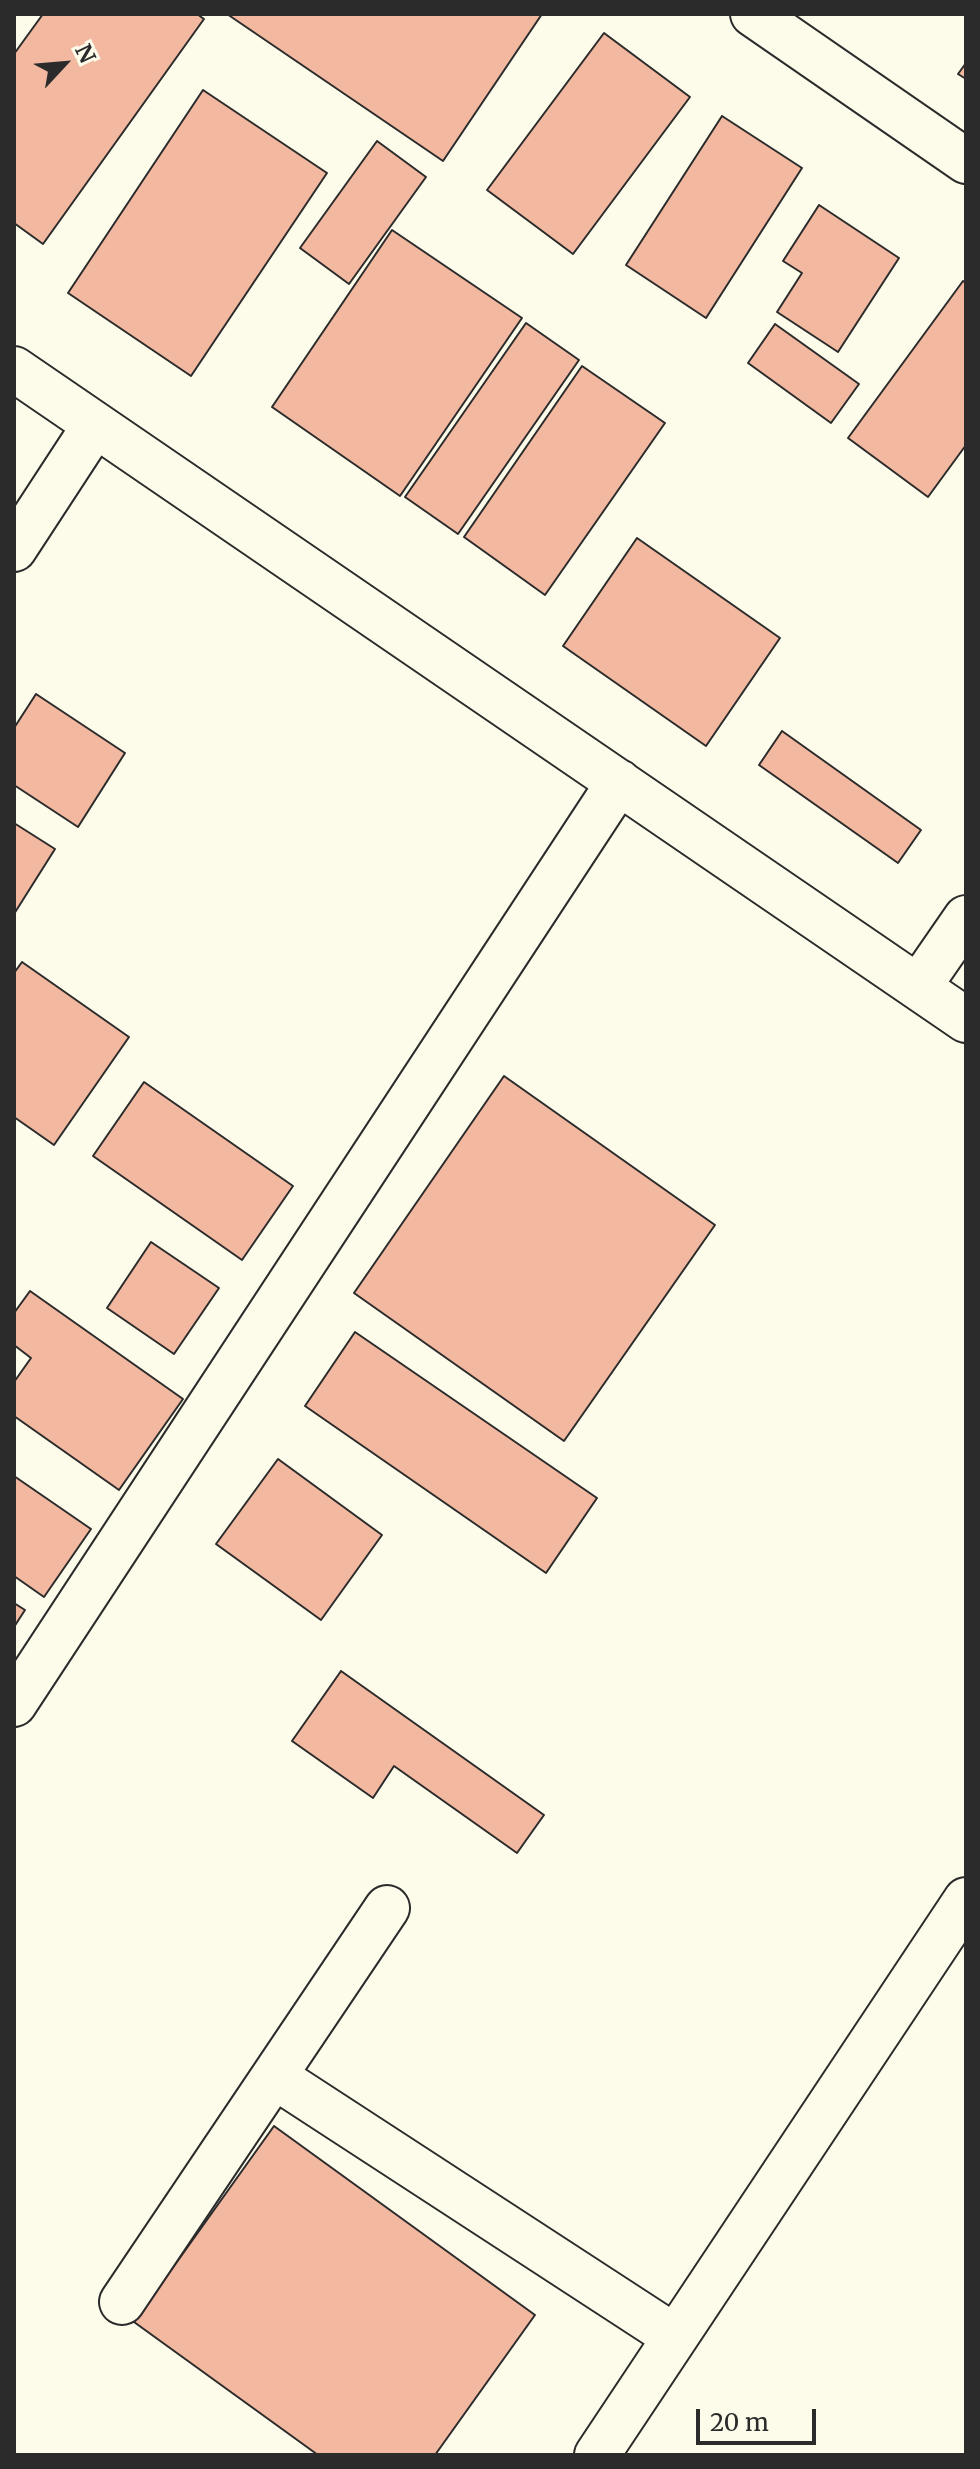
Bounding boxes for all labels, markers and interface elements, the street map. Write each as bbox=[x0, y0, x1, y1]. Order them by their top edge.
north arrow bbox=[24, 24, 104, 104]
text: N bbox=[69, 40, 102, 67]
scale bar bbox=[700, 2393, 820, 2443]
text: 20 m bbox=[710, 2407, 769, 2438]

